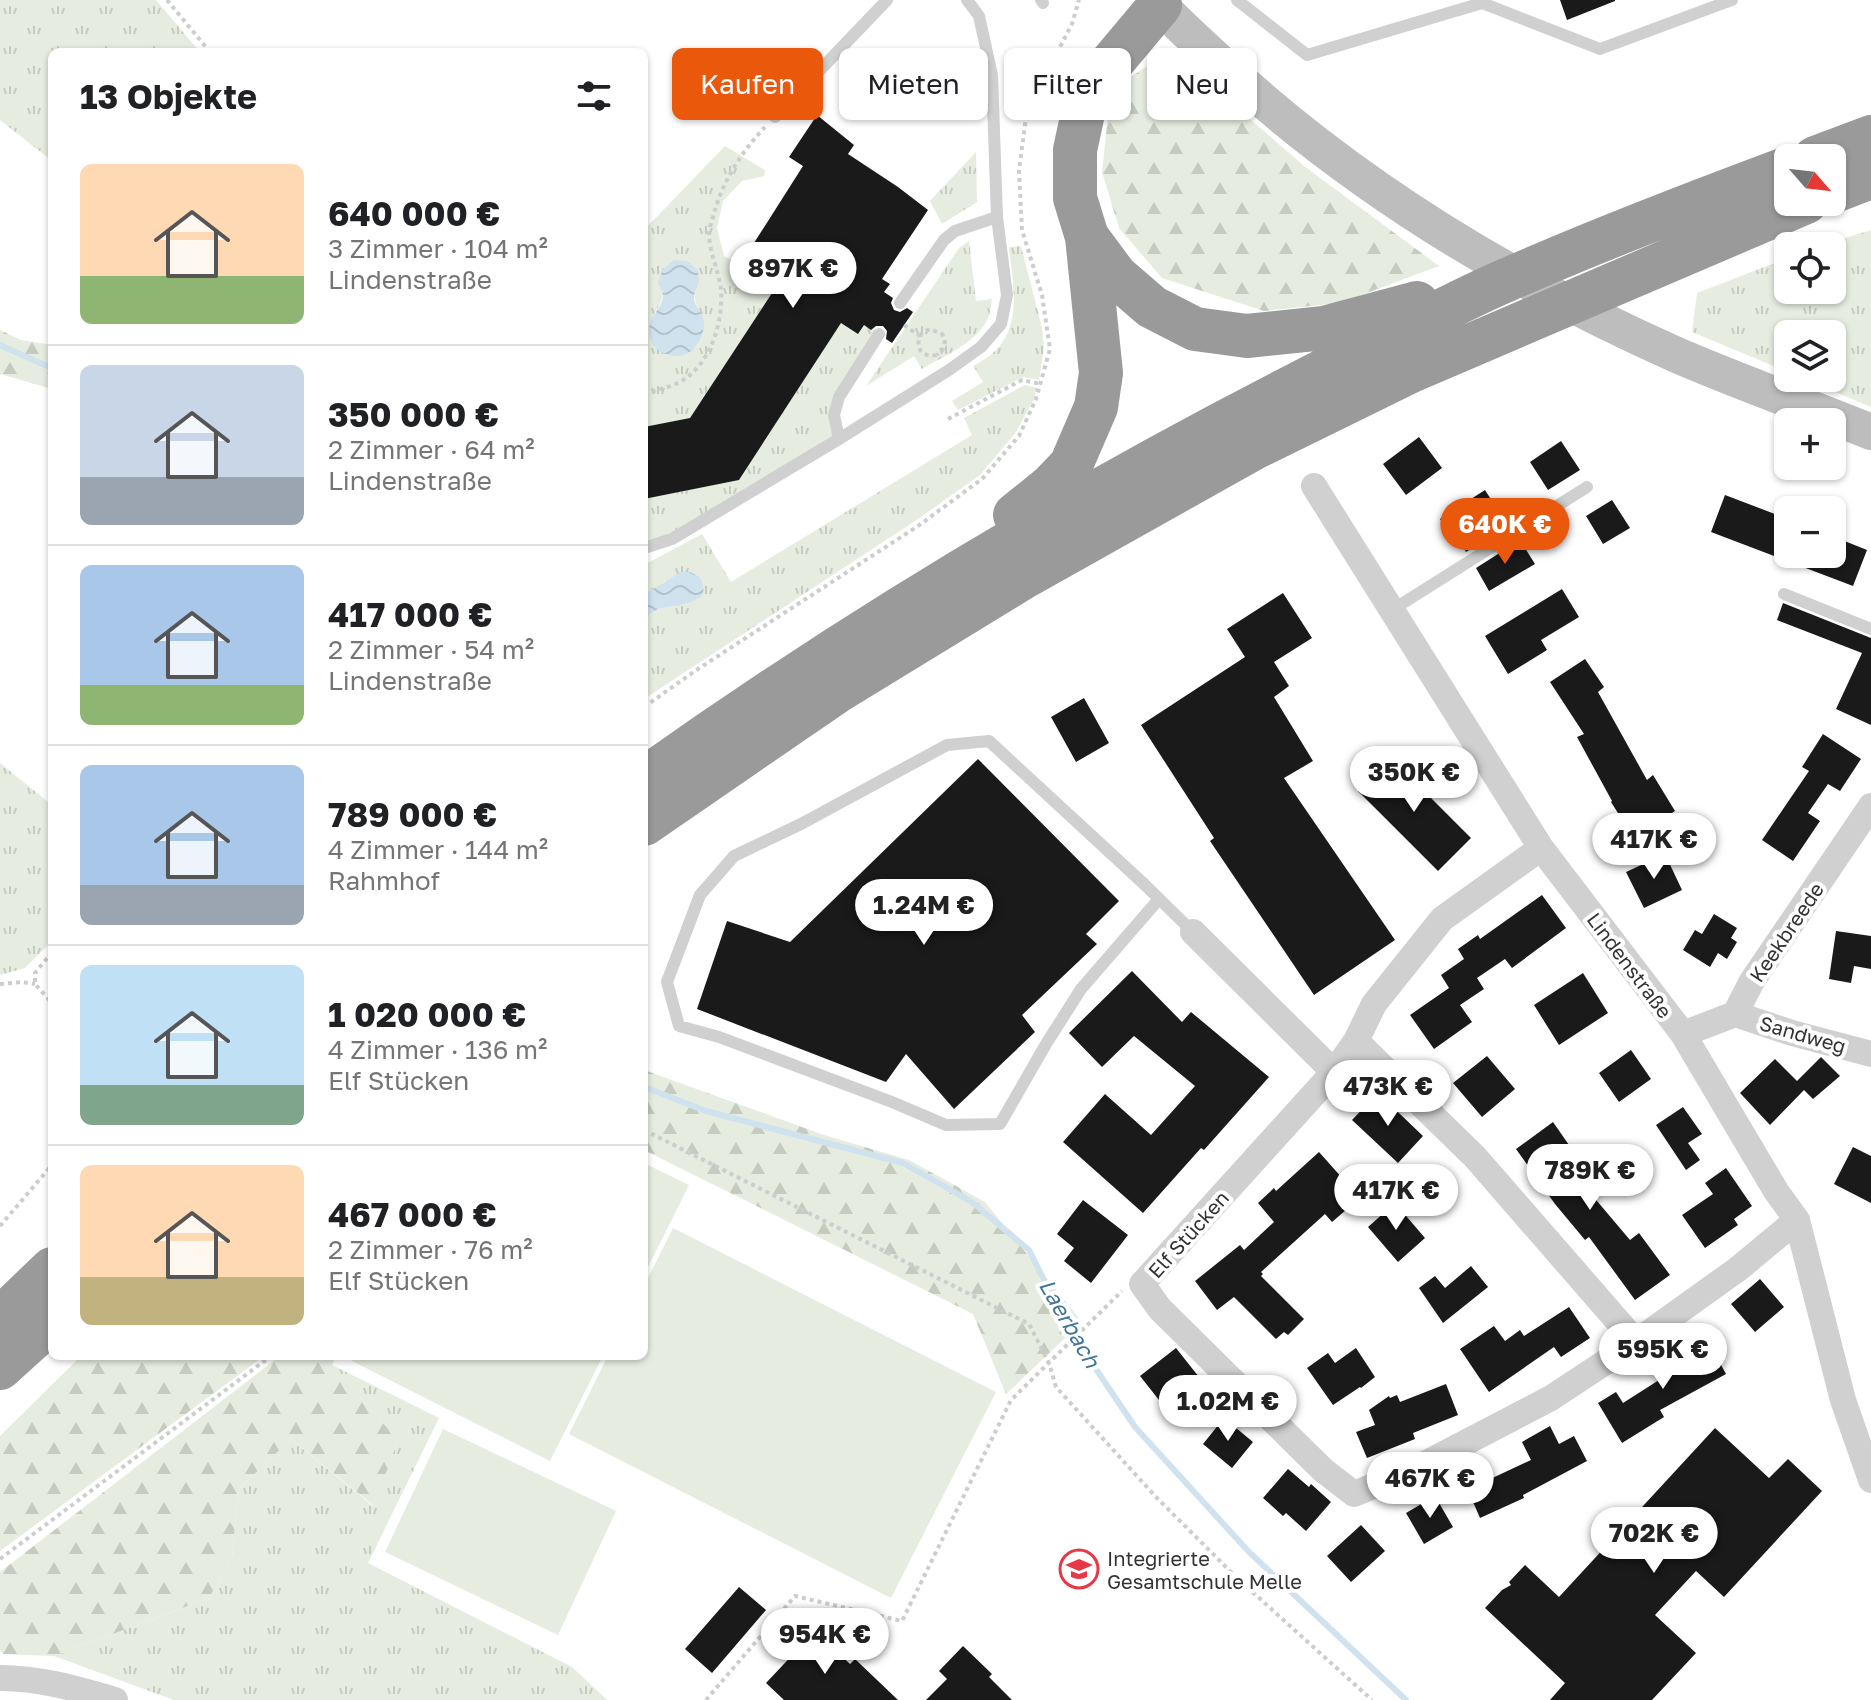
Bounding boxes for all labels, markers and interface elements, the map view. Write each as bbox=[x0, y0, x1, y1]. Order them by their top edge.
chip: Kaufen bbox=[672, 48, 823, 120]
chip: Mieten bbox=[839, 48, 988, 120]
chip: Filter bbox=[1004, 48, 1131, 120]
chip: Neu bbox=[1147, 48, 1257, 120]
icon: filters bbox=[572, 74, 616, 118]
text: 13 Objekte bbox=[80, 76, 257, 116]
north arrow bbox=[1774, 144, 1846, 216]
map controls bbox=[1774, 144, 1846, 568]
text: 640 000 € bbox=[328, 193, 500, 233]
icon: home bbox=[144, 196, 240, 292]
button: locate bbox=[1774, 232, 1846, 304]
text: 3 Zimmer · 104 m² bbox=[328, 233, 548, 264]
pin: 897K € bbox=[728, 242, 858, 310]
text: 897K € bbox=[747, 252, 839, 283]
text: Lindenstraße bbox=[328, 264, 492, 295]
button: layers bbox=[1774, 320, 1846, 392]
text: 350 000 € bbox=[328, 394, 499, 434]
icon: home bbox=[144, 397, 240, 493]
button: + bbox=[1774, 408, 1846, 480]
text: 2 Zimmer · 64 m² bbox=[328, 434, 535, 465]
text: Lindenstraße bbox=[328, 465, 492, 496]
button: − bbox=[1774, 496, 1846, 568]
pin: 640K € bbox=[1440, 498, 1570, 566]
text: 640K € bbox=[1458, 508, 1552, 539]
text: 417 000 € bbox=[328, 594, 493, 634]
icon: home bbox=[144, 597, 240, 693]
text: 2 Zimmer · 54 m² bbox=[328, 634, 534, 665]
text: Lindenstraße bbox=[328, 665, 492, 696]
pin: 350K € bbox=[1349, 746, 1479, 814]
text: 350K € bbox=[1368, 756, 1460, 787]
text: 789 000 € bbox=[328, 794, 497, 834]
icon: home bbox=[144, 797, 240, 893]
pin: 417K € bbox=[1589, 813, 1719, 881]
text: 417K € bbox=[1610, 823, 1698, 854]
text: 4 Zimmer · 144 m² bbox=[328, 834, 548, 865]
text: Rahmhof bbox=[328, 865, 440, 896]
street label: Keekbreede bbox=[1744, 878, 1828, 986]
pin: 1.24M € bbox=[850, 879, 998, 947]
text: 1.24M € bbox=[873, 889, 975, 920]
street label: Lindenstraße bbox=[1583, 907, 1677, 1023]
text: 1 020 000 € bbox=[328, 994, 526, 1034]
icon: home bbox=[144, 997, 240, 1093]
street label: Sandweg bbox=[1757, 1010, 1849, 1058]
text: 4 Zimmer · 136 m² bbox=[328, 1034, 547, 1065]
pin: 473K € bbox=[1323, 1060, 1453, 1128]
text: Elf Stücken bbox=[328, 1065, 469, 1096]
text: 473K € bbox=[1343, 1070, 1433, 1101]
pin: 789K € bbox=[1525, 1144, 1655, 1212]
text: 789K € bbox=[1544, 1154, 1636, 1185]
pin: 417K € bbox=[1331, 1164, 1461, 1232]
text: 417K € bbox=[1352, 1174, 1440, 1205]
street label: Elf Stücken bbox=[1143, 1186, 1233, 1282]
text: 467 000 € bbox=[328, 1194, 497, 1234]
icon: home bbox=[144, 1197, 240, 1293]
text: 2 Zimmer · 76 m² bbox=[328, 1234, 533, 1265]
text: Elf Stücken bbox=[328, 1265, 469, 1296]
water label: Laerbach bbox=[1034, 1274, 1107, 1373]
pin: 595K € bbox=[1598, 1323, 1728, 1391]
text: 595K € bbox=[1617, 1333, 1709, 1364]
pin: 1.02M € bbox=[1154, 1375, 1302, 1443]
text: 1.02M € bbox=[1177, 1385, 1279, 1416]
pin: 467K € bbox=[1365, 1452, 1495, 1520]
text: 467K € bbox=[1385, 1462, 1475, 1493]
pin: 702K € bbox=[1589, 1507, 1719, 1575]
text: 702K € bbox=[1609, 1517, 1699, 1548]
place label: Integrierte Gesamtschule Melle bbox=[1107, 1546, 1302, 1593]
school or university icon: Integrierte Gesamtschule Melle bbox=[1058, 1548, 1100, 1590]
pin: 954K € bbox=[760, 1608, 890, 1676]
text: 954K € bbox=[779, 1618, 871, 1649]

